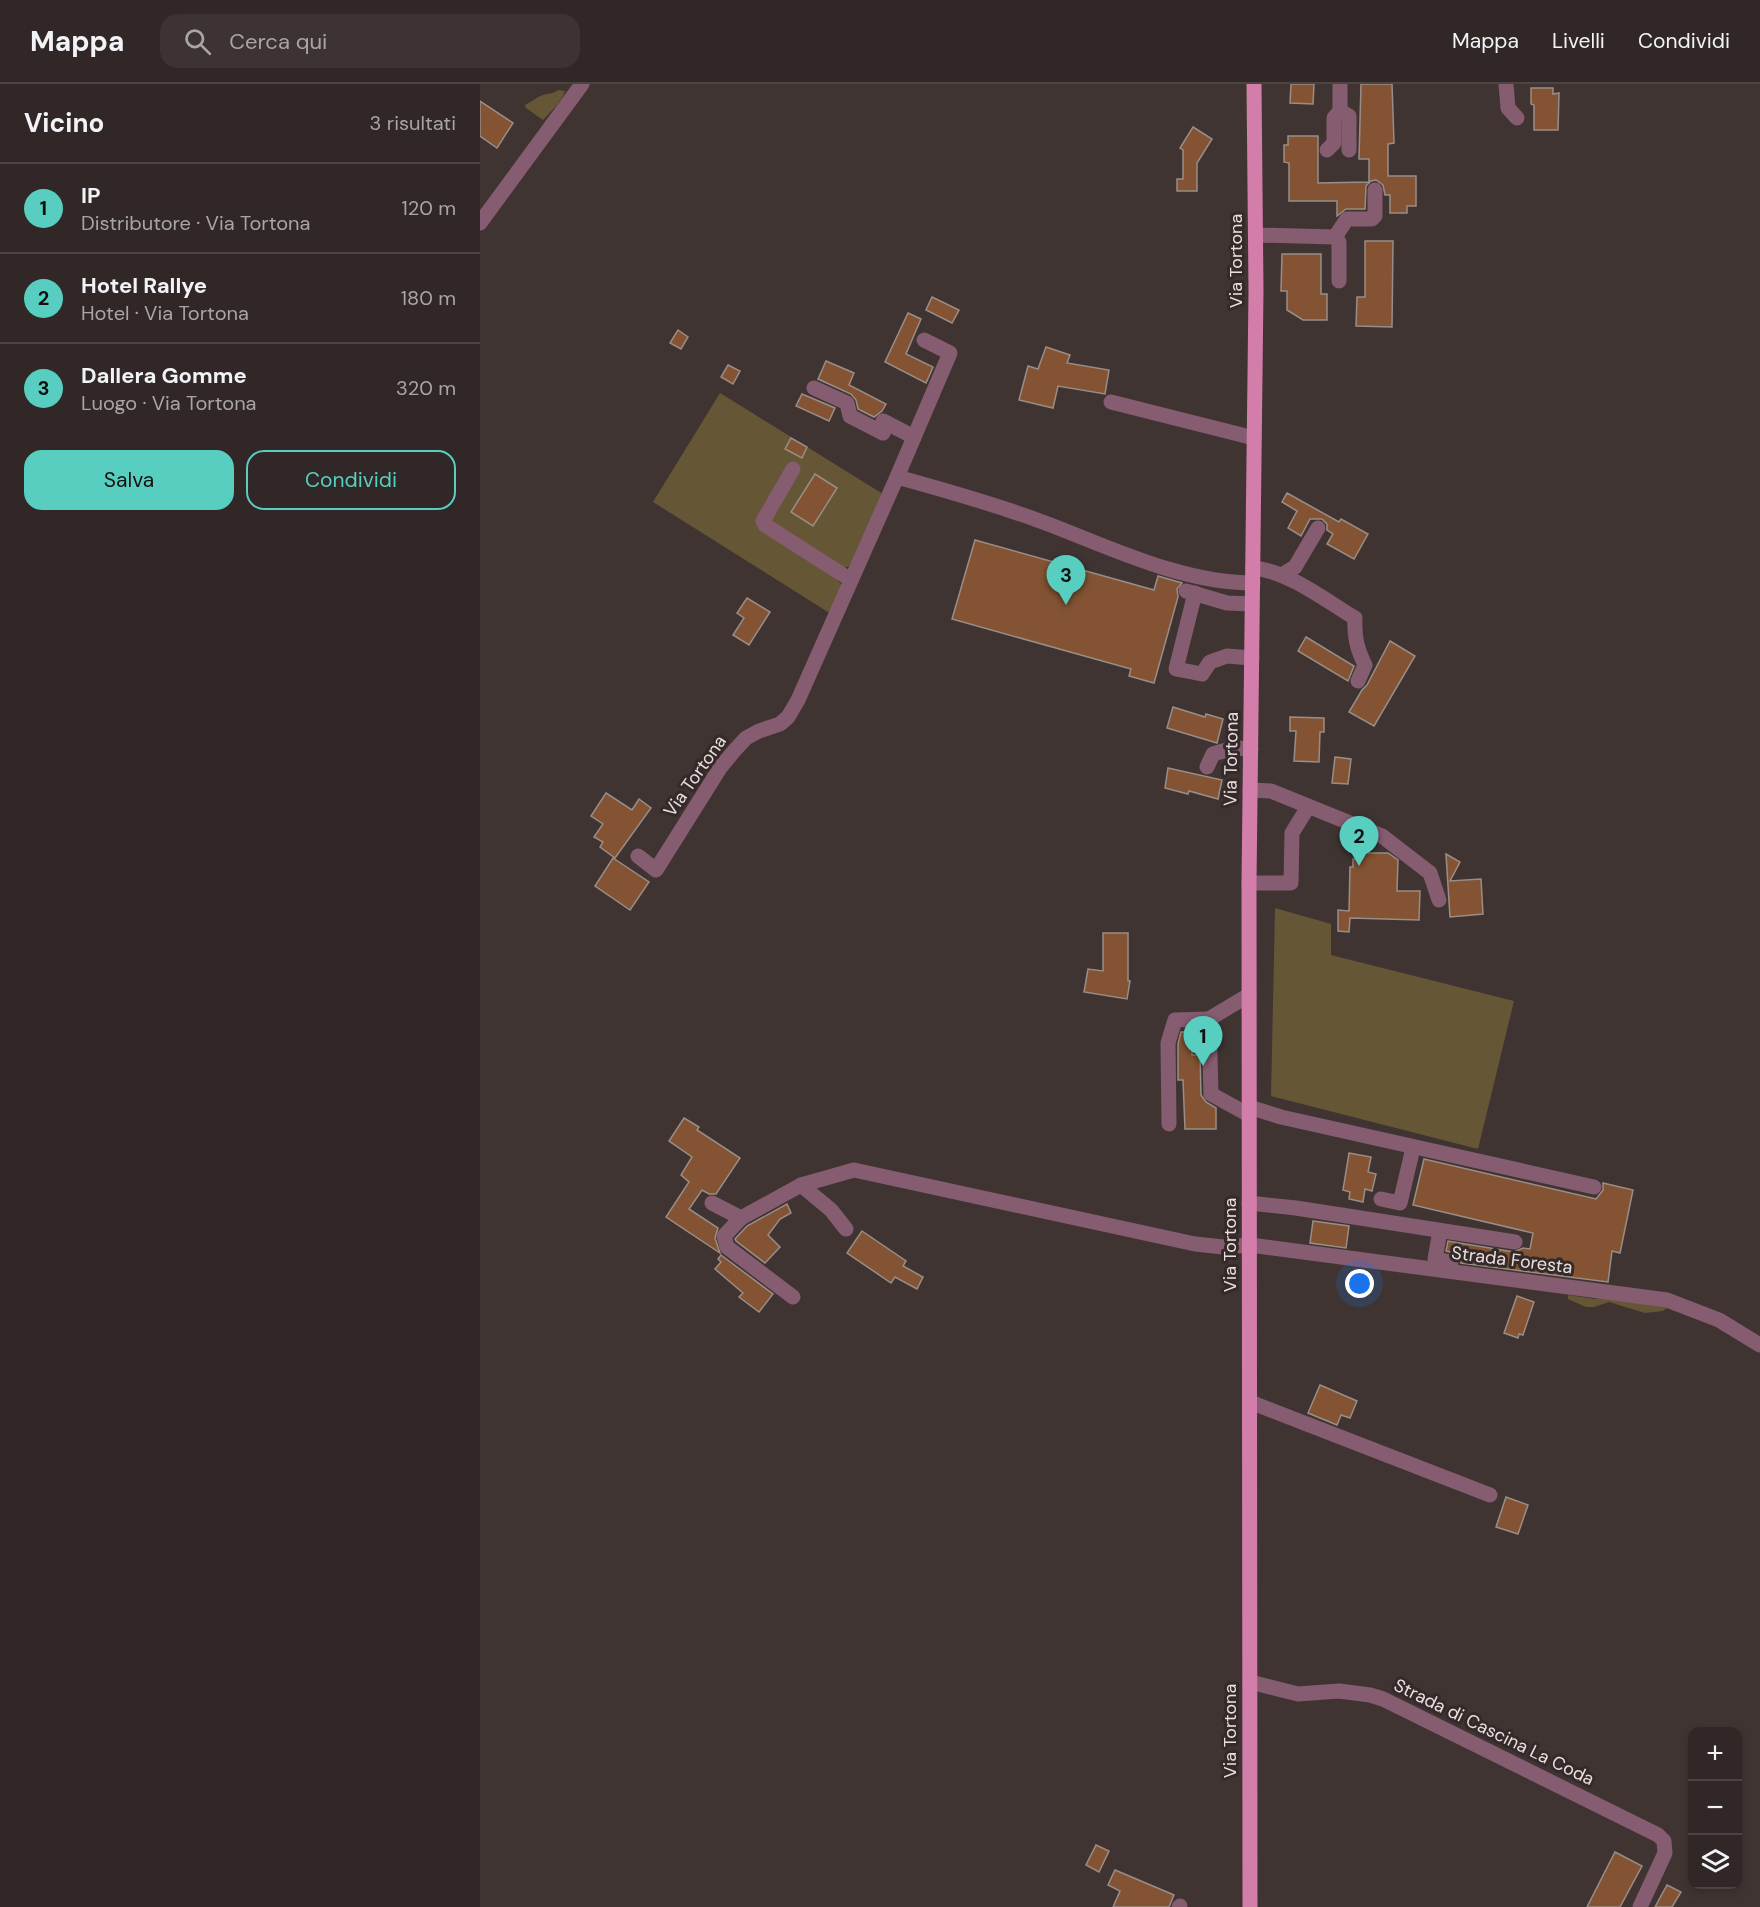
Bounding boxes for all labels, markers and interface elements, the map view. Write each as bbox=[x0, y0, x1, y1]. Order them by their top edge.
search box bbox=[160, 14, 580, 68]
text: Mappa bbox=[30, 23, 124, 60]
icon: search bbox=[181, 25, 214, 58]
text: Cerca qui bbox=[229, 27, 327, 56]
text: Mappa bbox=[1452, 27, 1519, 55]
text: Livelli bbox=[1552, 27, 1605, 55]
text: Condividi bbox=[1638, 27, 1730, 55]
text: Vicino bbox=[24, 106, 104, 140]
text: 3 risultati bbox=[370, 110, 456, 136]
text: IP bbox=[81, 181, 101, 210]
text: 1 bbox=[40, 195, 47, 221]
text: 120 m bbox=[402, 195, 456, 221]
text: Distributore · Via Tortona bbox=[81, 210, 310, 236]
street label: Via Tortona bbox=[1224, 214, 1248, 308]
text: Hotel Rallye bbox=[81, 271, 207, 300]
text: 2 bbox=[38, 285, 49, 311]
text: 180 m bbox=[401, 285, 456, 311]
text: Hotel · Via Tortona bbox=[81, 300, 249, 326]
text: Dallera Gomme bbox=[81, 361, 247, 390]
text: 3 bbox=[37, 375, 50, 401]
text: 320 m bbox=[396, 375, 456, 401]
text: Luogo · Via Tortona bbox=[81, 390, 257, 416]
button: Salva bbox=[24, 450, 234, 510]
button: Condividi bbox=[246, 450, 456, 510]
pin: 3 bbox=[1046, 556, 1086, 605]
street label: Via Tortona bbox=[1218, 712, 1244, 806]
street label: Via Tortona bbox=[658, 730, 732, 822]
pin: 2 bbox=[1340, 816, 1378, 866]
pin: 1 bbox=[1184, 1016, 1222, 1066]
street label: Via Tortona bbox=[1218, 1198, 1242, 1292]
street label: Strada Foresta bbox=[1450, 1241, 1574, 1279]
your location bbox=[1345, 1269, 1374, 1298]
street label: Strada di Cascina La Coda bbox=[1390, 1673, 1598, 1791]
street label: Via Tortona bbox=[1218, 1684, 1242, 1778]
map controls bbox=[1688, 1727, 1742, 1889]
button: + bbox=[1688, 1727, 1742, 1781]
button: − bbox=[1688, 1781, 1742, 1835]
button: layers bbox=[1688, 1835, 1742, 1889]

